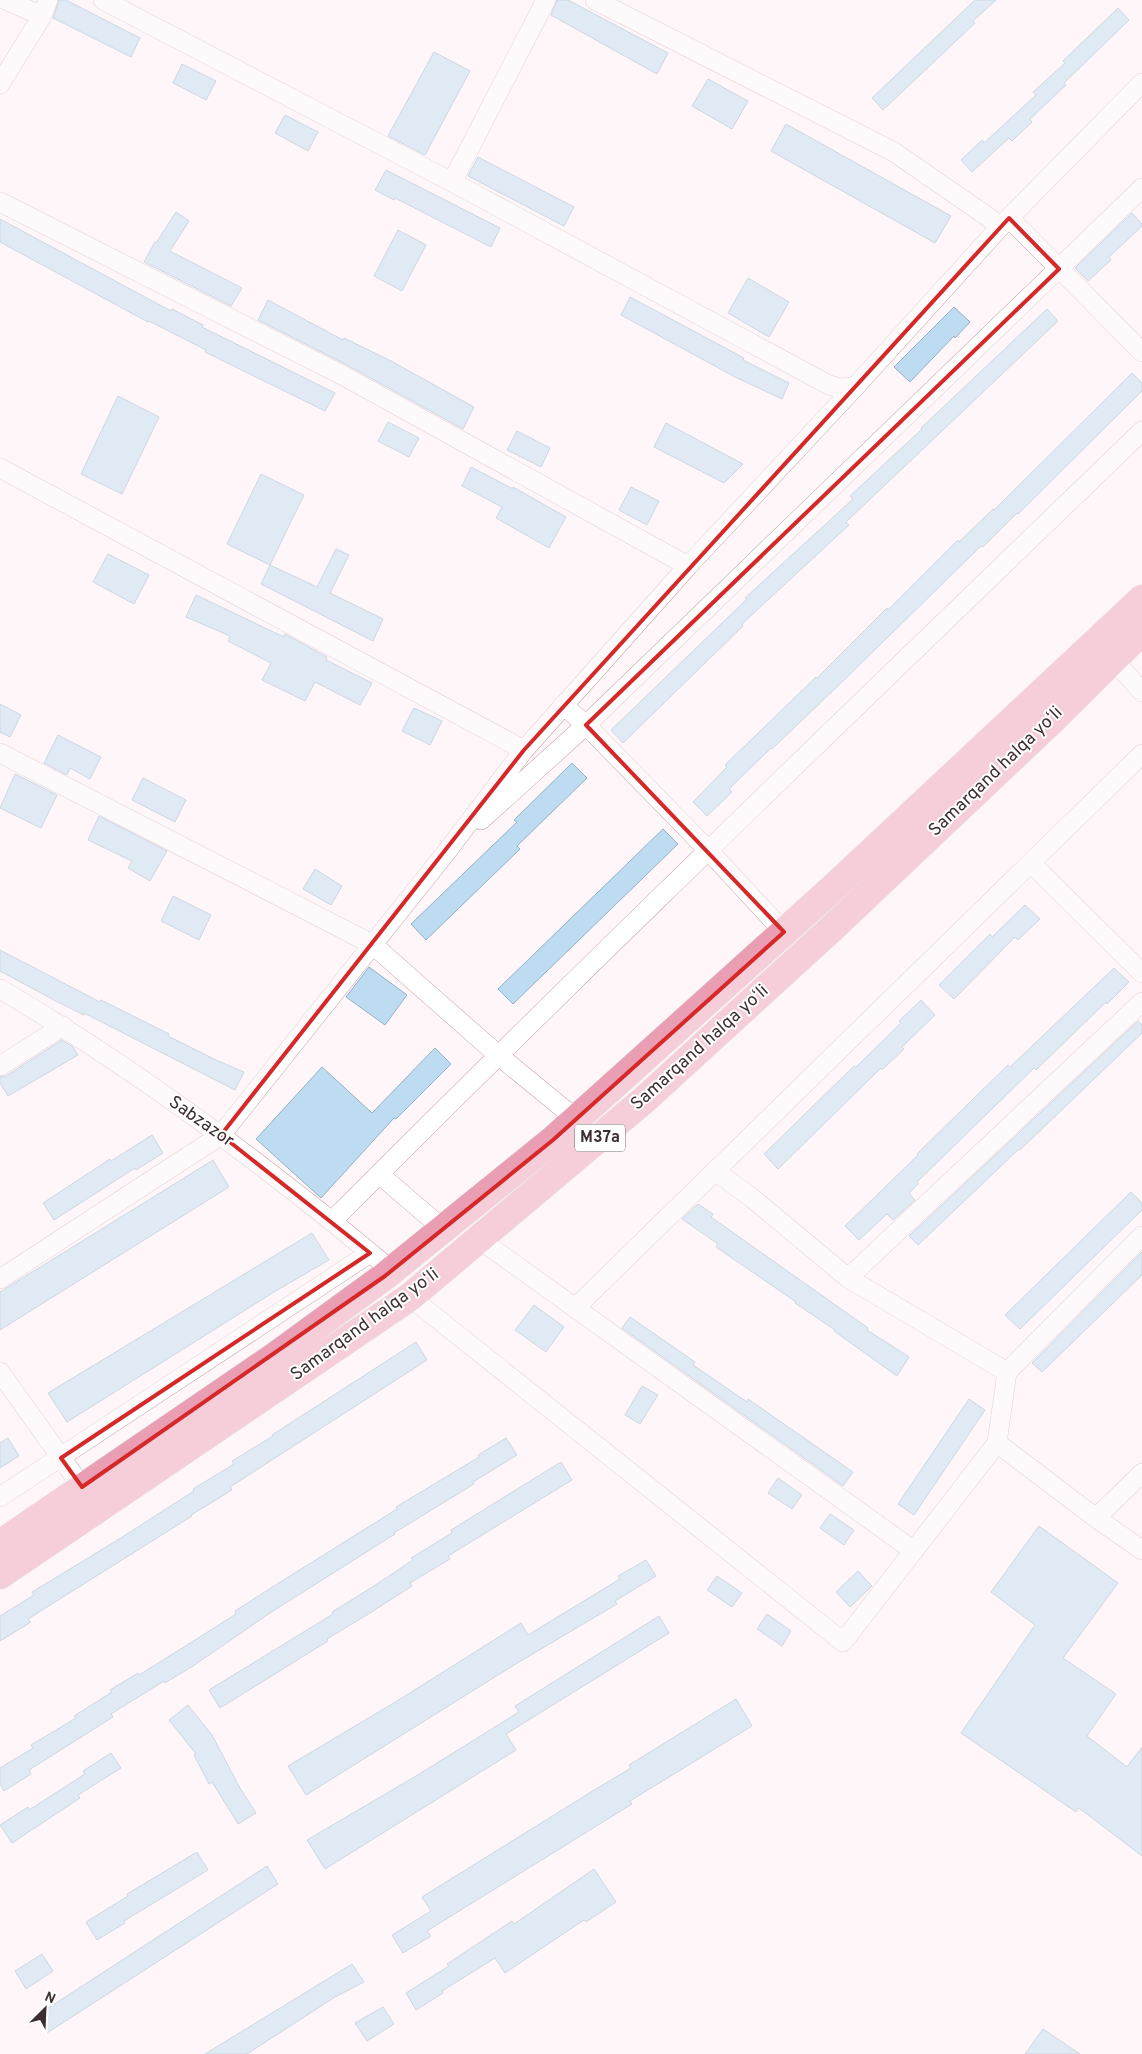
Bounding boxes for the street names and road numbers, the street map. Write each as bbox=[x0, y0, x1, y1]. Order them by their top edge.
street label: Samarqand halqa yoʻli bbox=[924, 702, 1068, 842]
street label: Samarqand halqa yoʻli bbox=[626, 980, 774, 1116]
street label: Sabzazor bbox=[164, 1091, 238, 1153]
road number: M37a bbox=[575, 1124, 625, 1152]
street label: Samarqand halqa yoʻli bbox=[286, 1263, 444, 1387]

